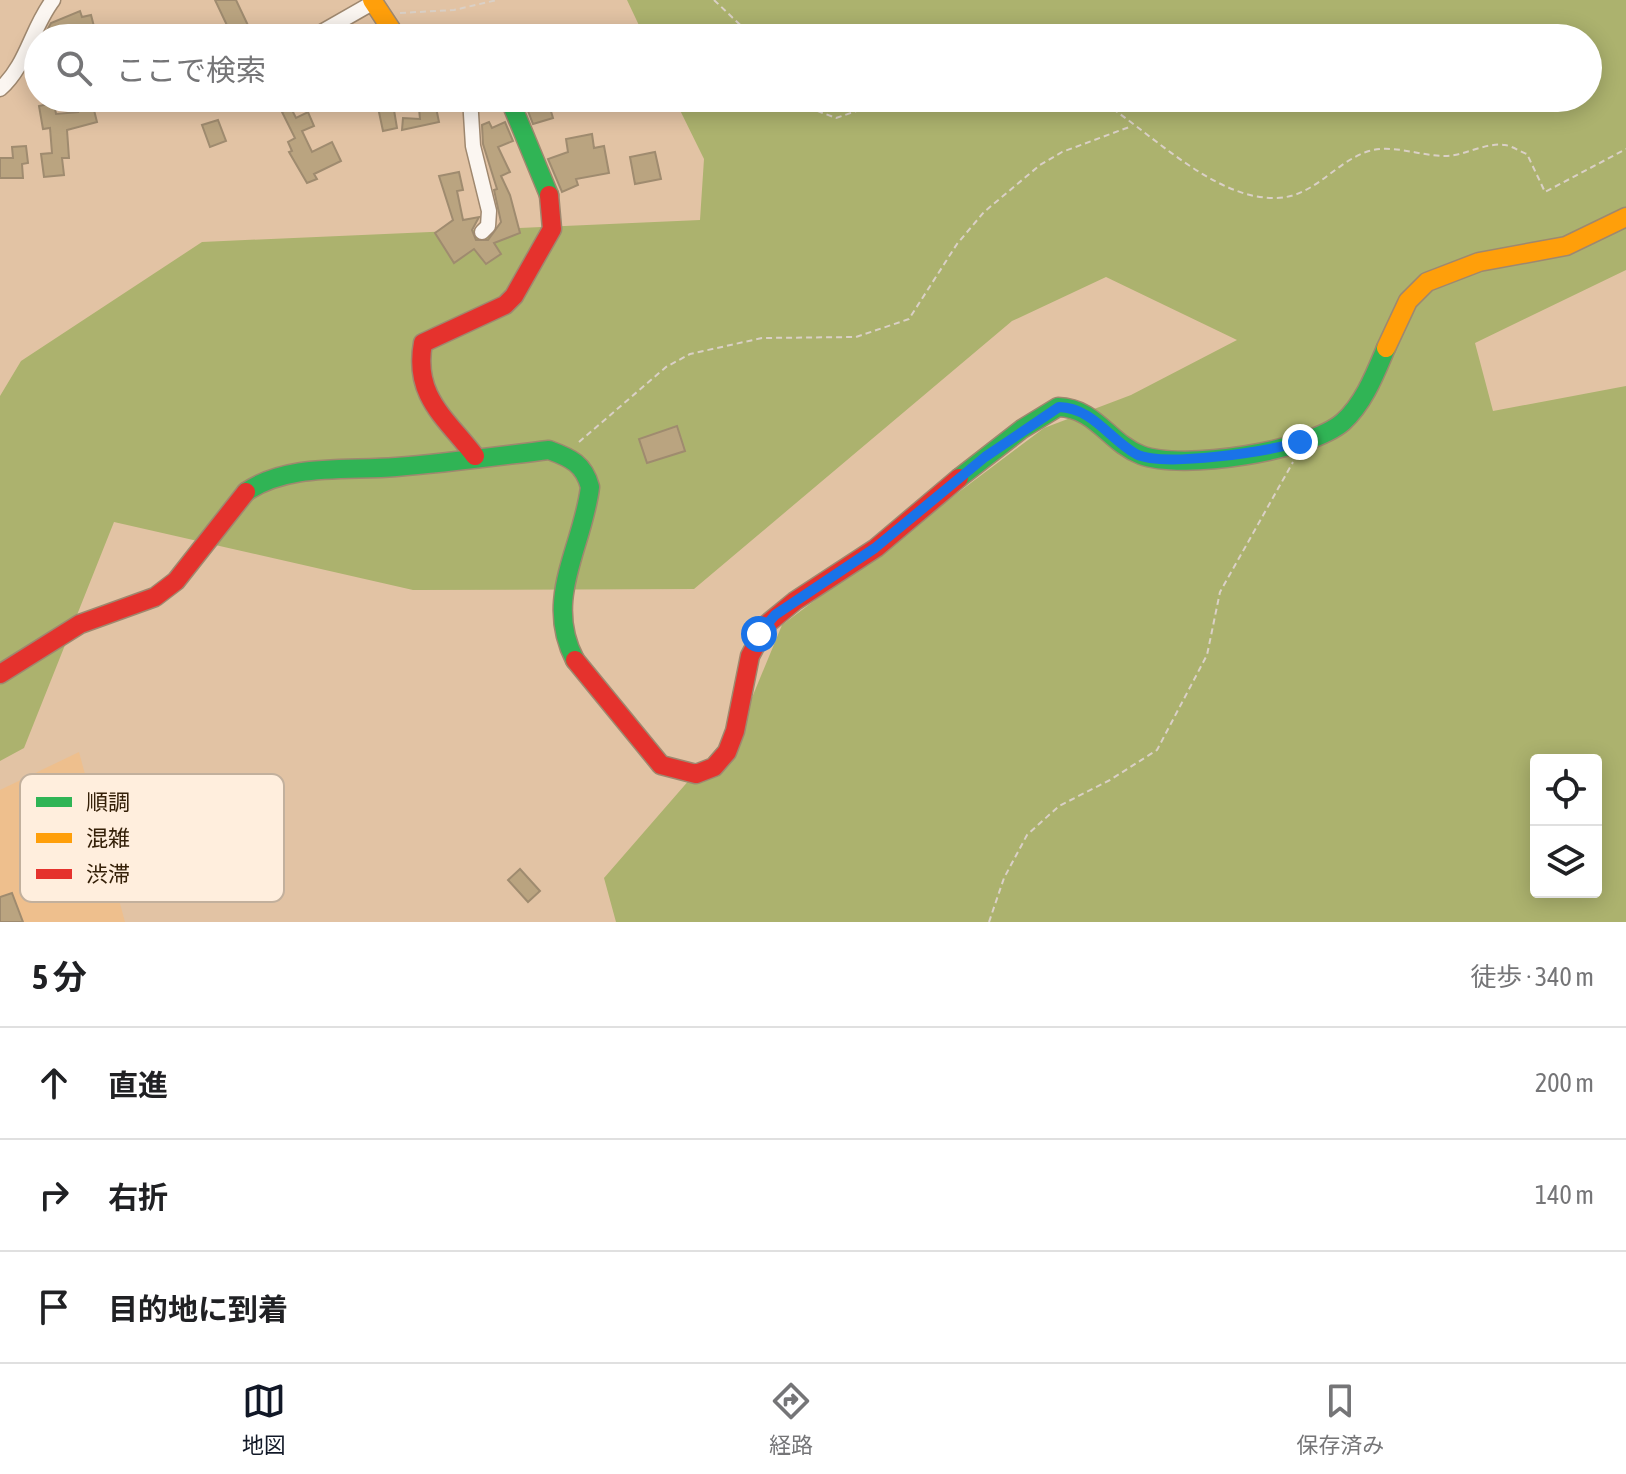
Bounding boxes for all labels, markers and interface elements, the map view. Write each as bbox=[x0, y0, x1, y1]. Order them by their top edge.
search box bbox=[24, 24, 1602, 112]
icon: search bbox=[52, 46, 96, 90]
text: ここで検索 bbox=[116, 53, 266, 87]
route end bbox=[1282, 424, 1318, 460]
route start bbox=[741, 616, 777, 652]
map controls bbox=[1530, 754, 1602, 898]
button: locate bbox=[1530, 754, 1602, 826]
legend bbox=[20, 774, 284, 902]
text: 順調 bbox=[86, 789, 130, 815]
text: 混雑 bbox=[86, 825, 130, 851]
button: layers bbox=[1530, 826, 1602, 898]
text: 渋滞 bbox=[86, 861, 130, 887]
text: 5 分 bbox=[32, 957, 87, 996]
text: 徒歩 · 340 m bbox=[1470, 962, 1594, 992]
icon: ahead bbox=[32, 1061, 76, 1105]
text: 直進 bbox=[108, 1068, 168, 1102]
text: 200 m bbox=[1535, 1068, 1594, 1098]
icon: right bbox=[32, 1173, 76, 1217]
text: 右折 bbox=[108, 1180, 168, 1214]
text: 140 m bbox=[1535, 1180, 1594, 1210]
icon: arrive bbox=[32, 1285, 76, 1329]
text: 目的地に到着 bbox=[108, 1292, 288, 1326]
tab: 地図 bbox=[242, 1379, 286, 1459]
tab: 経路 bbox=[769, 1379, 813, 1459]
tab: 保存済み bbox=[1296, 1379, 1384, 1459]

